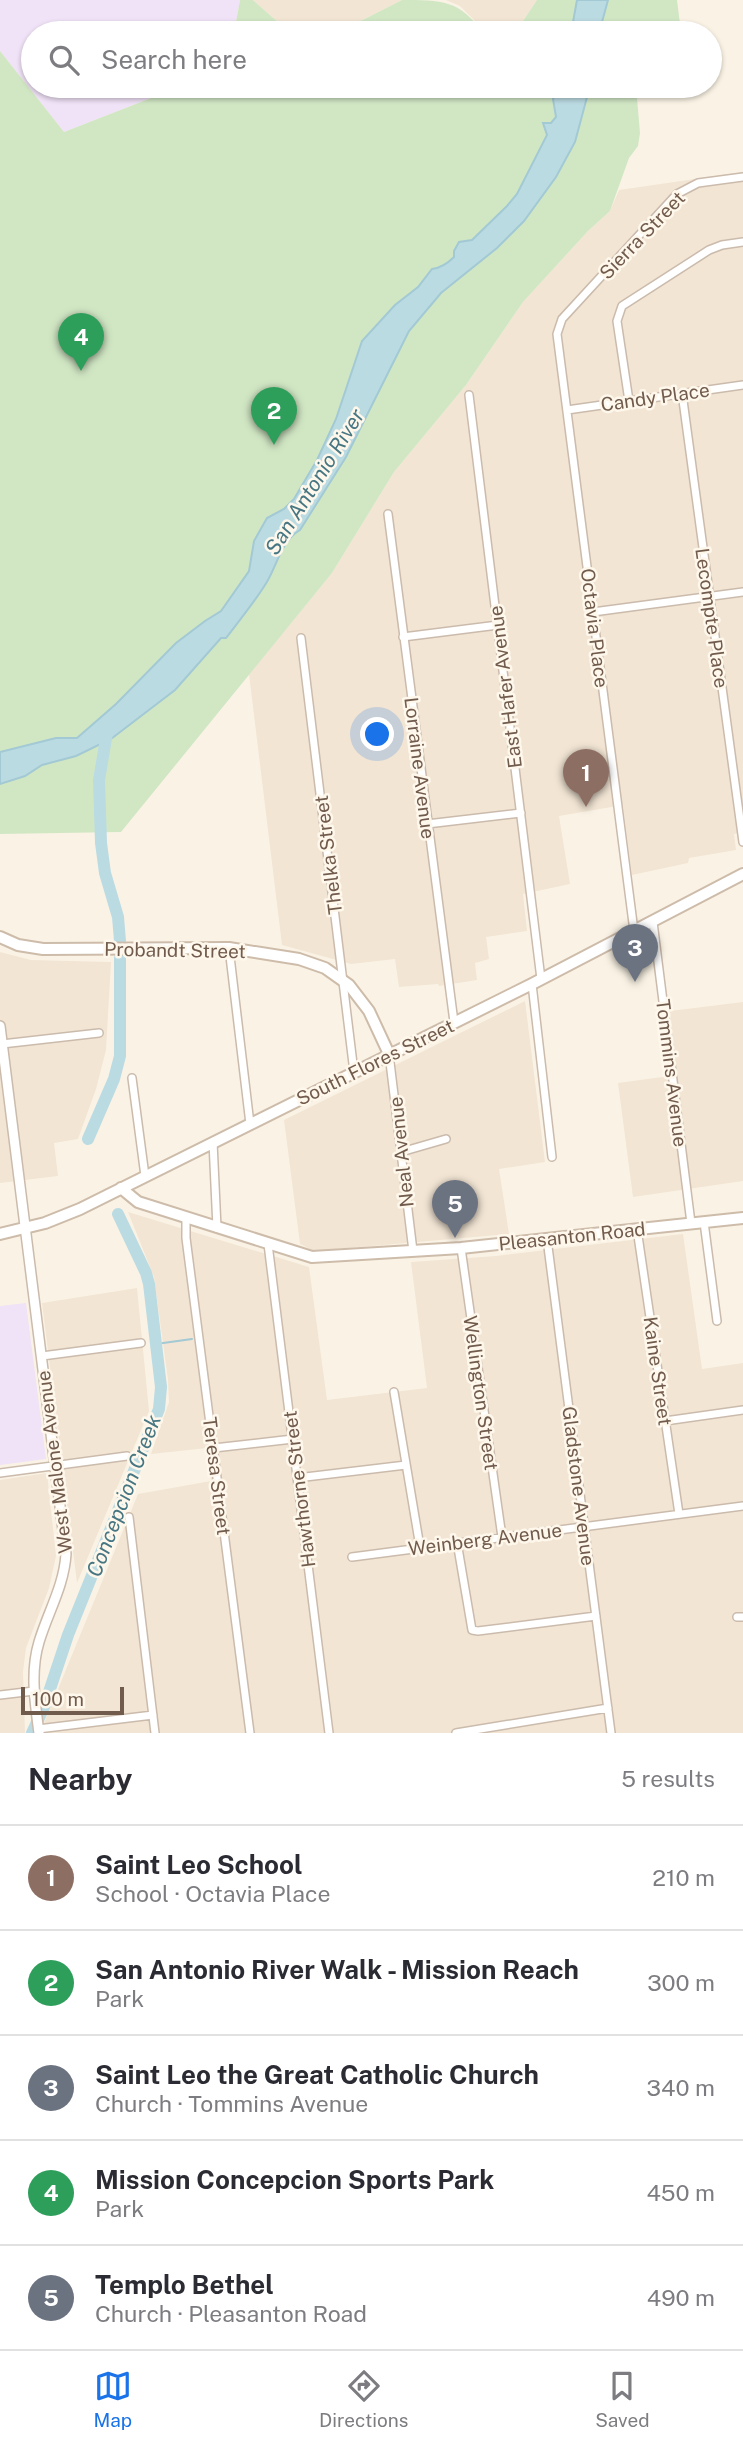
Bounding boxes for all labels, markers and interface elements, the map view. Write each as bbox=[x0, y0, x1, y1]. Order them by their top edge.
search box bbox=[21, 21, 722, 98]
icon: search bbox=[45, 41, 83, 79]
text: Search here bbox=[101, 44, 247, 75]
street label: Sierra Street bbox=[595, 187, 689, 283]
pin: 4 bbox=[58, 313, 104, 371]
street label: Candy Place bbox=[599, 378, 711, 416]
pin: 2 bbox=[251, 387, 297, 445]
water label: San Antonio River bbox=[260, 403, 370, 559]
street label: Lecompte Place bbox=[691, 546, 733, 690]
street label: Octavia Place bbox=[577, 567, 613, 689]
street label: East Hafer Avenue bbox=[484, 604, 526, 770]
street label: Lorraine Avenue bbox=[400, 696, 440, 840]
your location bbox=[360, 717, 394, 751]
pin: 1 bbox=[563, 749, 609, 807]
street label: Thelka Street bbox=[310, 794, 346, 916]
pin: 3 bbox=[612, 924, 658, 982]
street label: Probandt Street bbox=[104, 938, 246, 962]
street label: Tommins Avenue bbox=[652, 998, 692, 1148]
street label: South Flores Street bbox=[293, 1014, 457, 1110]
street label: Neal Avenue bbox=[384, 1096, 418, 1208]
pin: 5 bbox=[432, 1180, 478, 1238]
street label: Pleasanton Road bbox=[497, 1217, 647, 1255]
street label: Wellington Street bbox=[459, 1314, 503, 1472]
street label: Kaine Street bbox=[639, 1315, 677, 1427]
street label: West Malone Avenue bbox=[32, 1369, 76, 1555]
street label: Gladstone Avenue bbox=[558, 1405, 600, 1567]
street label: Hawthorne Street bbox=[278, 1409, 320, 1569]
water label: Concepcion Creek bbox=[81, 1411, 166, 1580]
street label: Teresa Street bbox=[199, 1416, 235, 1536]
street label: Weinberg Avenue bbox=[407, 1519, 563, 1559]
scale bar bbox=[21, 1684, 124, 1716]
text: 100 m bbox=[32, 1688, 84, 1710]
text: Nearby bbox=[28, 1761, 132, 1797]
text: 5 results bbox=[621, 1765, 715, 1792]
text: Saint Leo School bbox=[95, 1849, 303, 1880]
text: 1 bbox=[46, 1864, 56, 1891]
text: 210 m bbox=[652, 1864, 715, 1891]
text: School · Octavia Place bbox=[95, 1880, 330, 1907]
text: San Antonio River Walk - Mission Reach bbox=[95, 1954, 579, 1985]
text: 2 bbox=[44, 1969, 58, 1996]
text: 300 m bbox=[647, 1969, 715, 1996]
text: Park bbox=[95, 1985, 144, 2012]
text: Saint Leo the Great Catholic Church bbox=[95, 2059, 539, 2090]
text: 3 bbox=[43, 2074, 59, 2101]
text: 340 m bbox=[647, 2074, 715, 2101]
text: Church · Tommins Avenue bbox=[95, 2090, 368, 2117]
text: Mission Concepcion Sports Park bbox=[95, 2164, 494, 2195]
text: 4 bbox=[43, 2179, 59, 2206]
text: 450 m bbox=[646, 2179, 715, 2206]
text: Park bbox=[95, 2195, 144, 2222]
text: Templo Bethel bbox=[95, 2269, 274, 2300]
text: 5 bbox=[43, 2284, 59, 2311]
text: 490 m bbox=[647, 2284, 715, 2311]
text: Church · Pleasanton Road bbox=[95, 2300, 367, 2327]
tab: Map bbox=[93, 2367, 132, 2431]
tab: Directions bbox=[319, 2367, 408, 2431]
tab: Saved bbox=[595, 2367, 650, 2431]

